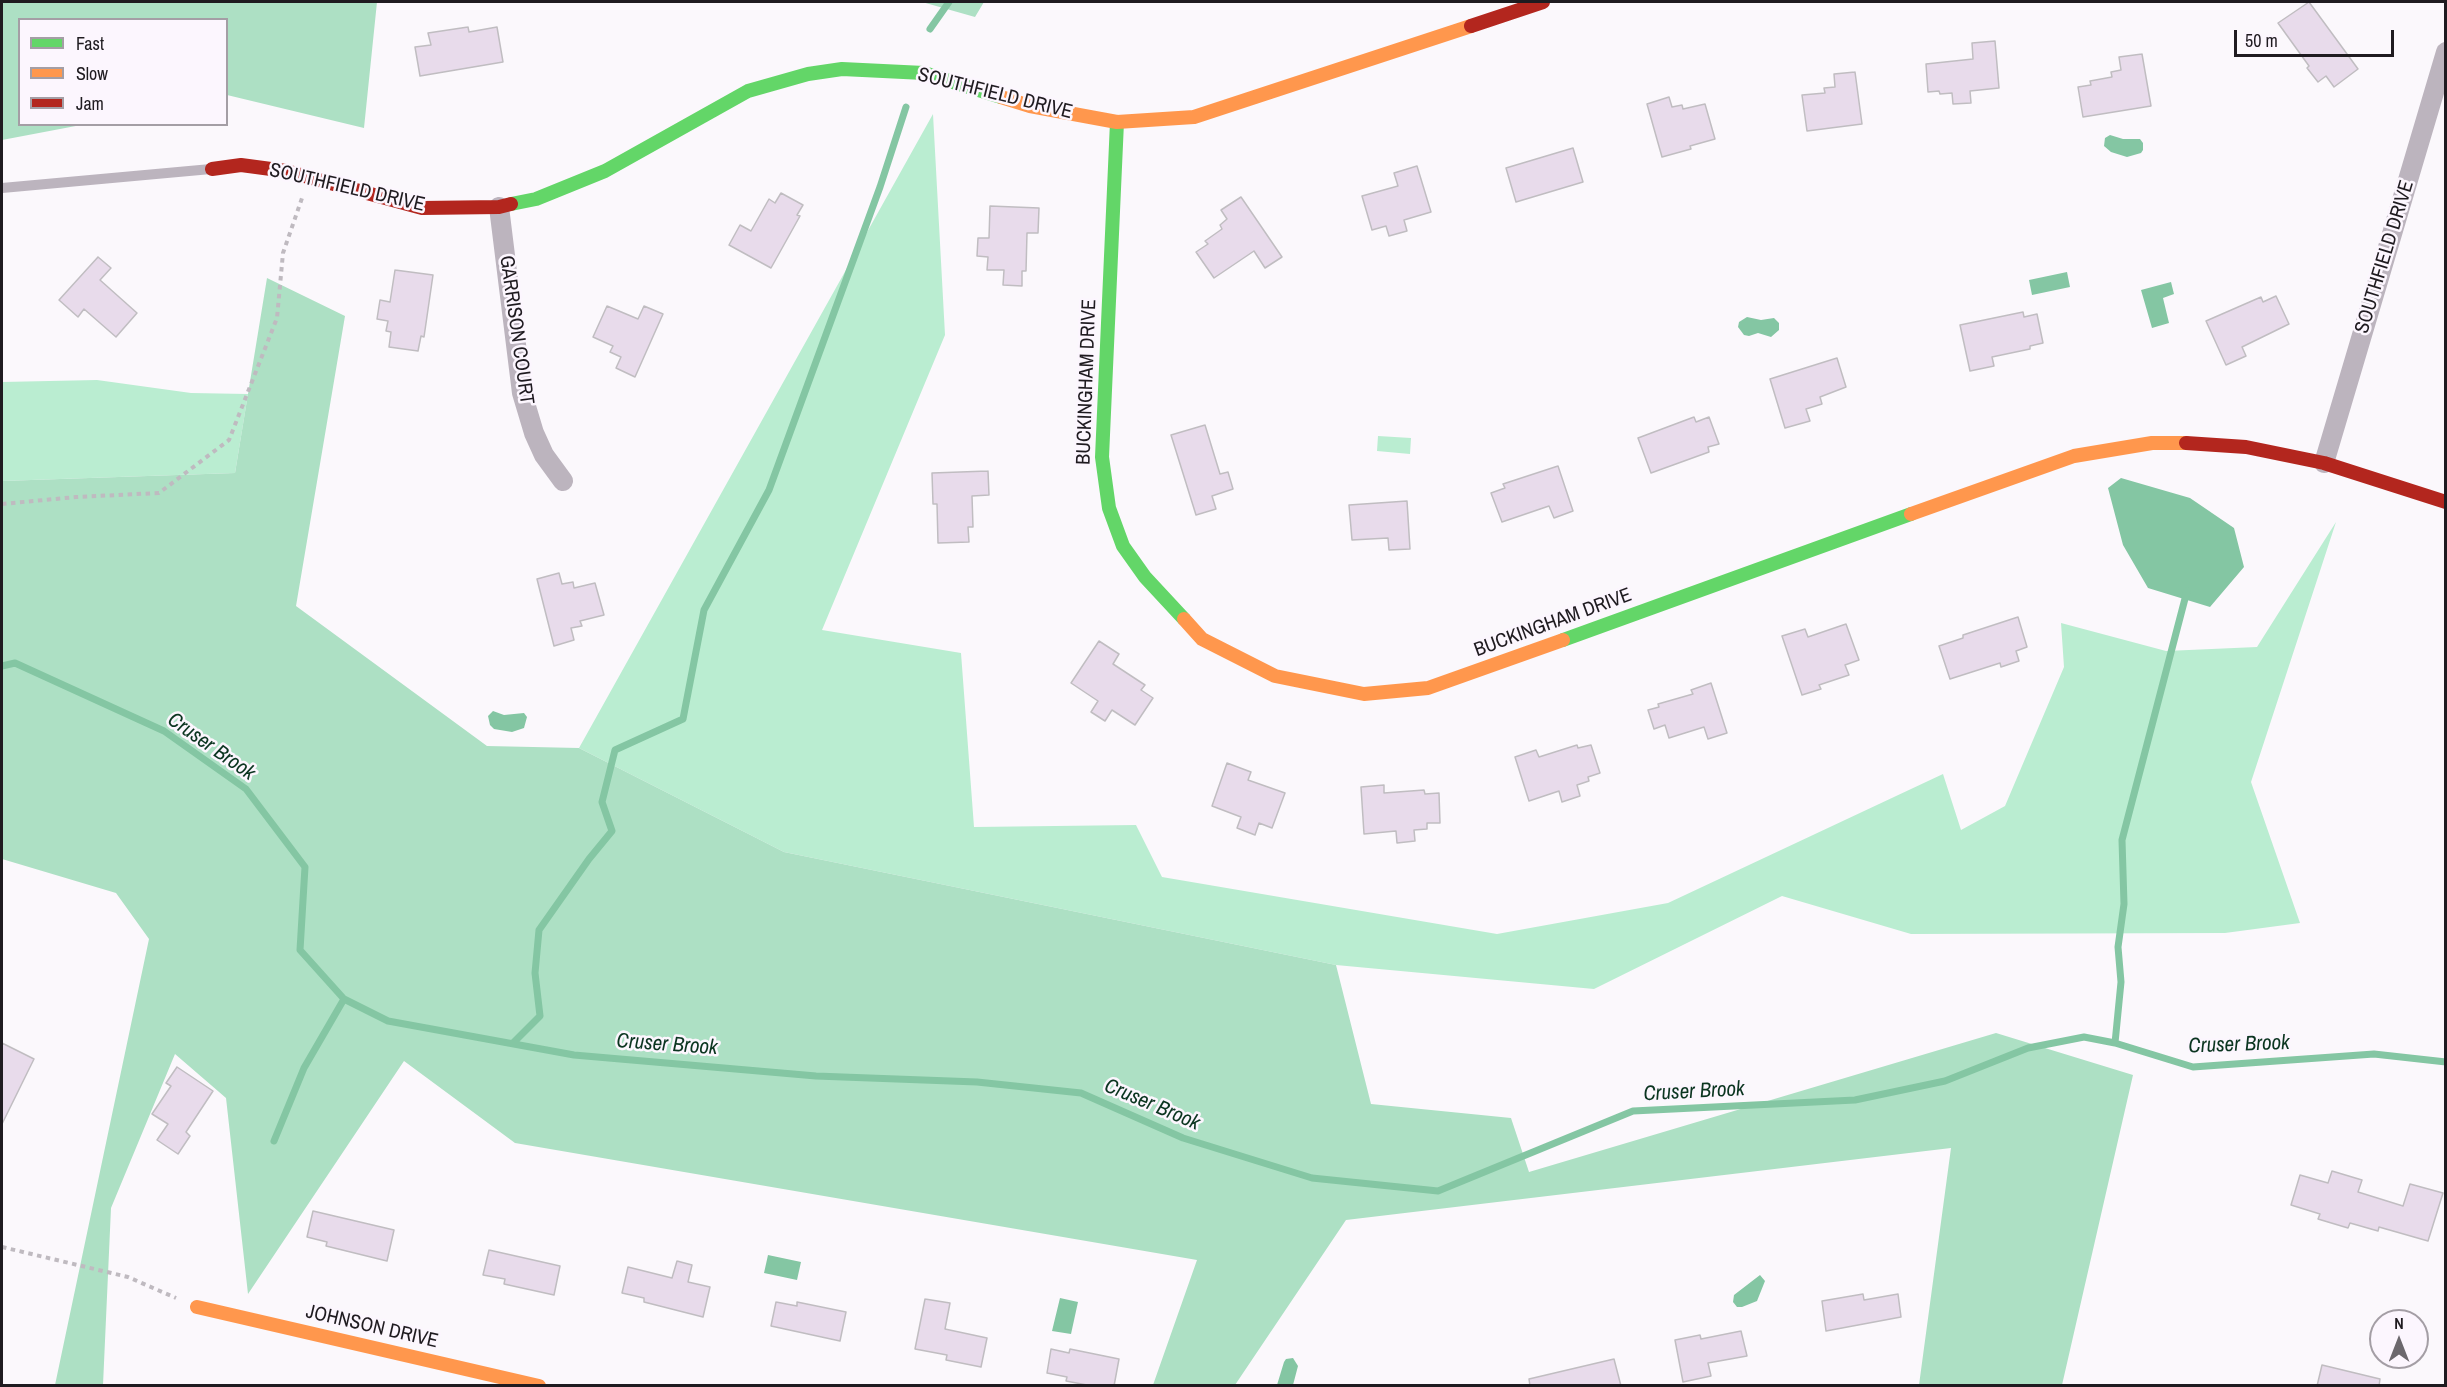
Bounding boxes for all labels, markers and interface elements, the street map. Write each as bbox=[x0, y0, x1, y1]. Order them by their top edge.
legend bbox=[18, 18, 228, 126]
scale bar bbox=[2237, 18, 2398, 56]
text: 50 m bbox=[2245, 28, 2278, 53]
text: Fast bbox=[76, 31, 104, 56]
text: Slow bbox=[76, 61, 108, 86]
street label: SOUTHFIELD DRIVE bbox=[915, 63, 1075, 125]
text: Jam bbox=[76, 91, 104, 116]
street label: SOUTHFIELD DRIVE bbox=[267, 158, 427, 218]
street label: SOUTHFIELD DRIVE bbox=[2350, 178, 2420, 336]
street label: GARRISON COURT bbox=[494, 254, 538, 406]
street label: BUCKINGHAM DRIVE bbox=[1072, 299, 1102, 465]
street label: BUCKINGHAM DRIVE bbox=[1471, 583, 1635, 663]
water label: Cruser Brook bbox=[162, 708, 260, 786]
water label: Cruser Brook bbox=[616, 1029, 718, 1061]
water label: Cruser Brook bbox=[2188, 1031, 2290, 1059]
water label: Cruser Brook bbox=[1100, 1074, 1204, 1136]
water label: Cruser Brook bbox=[1643, 1077, 1745, 1107]
street label: JOHNSON DRIVE bbox=[304, 1300, 440, 1354]
north arrow bbox=[2369, 1309, 2429, 1369]
text: N bbox=[2394, 1312, 2404, 1334]

